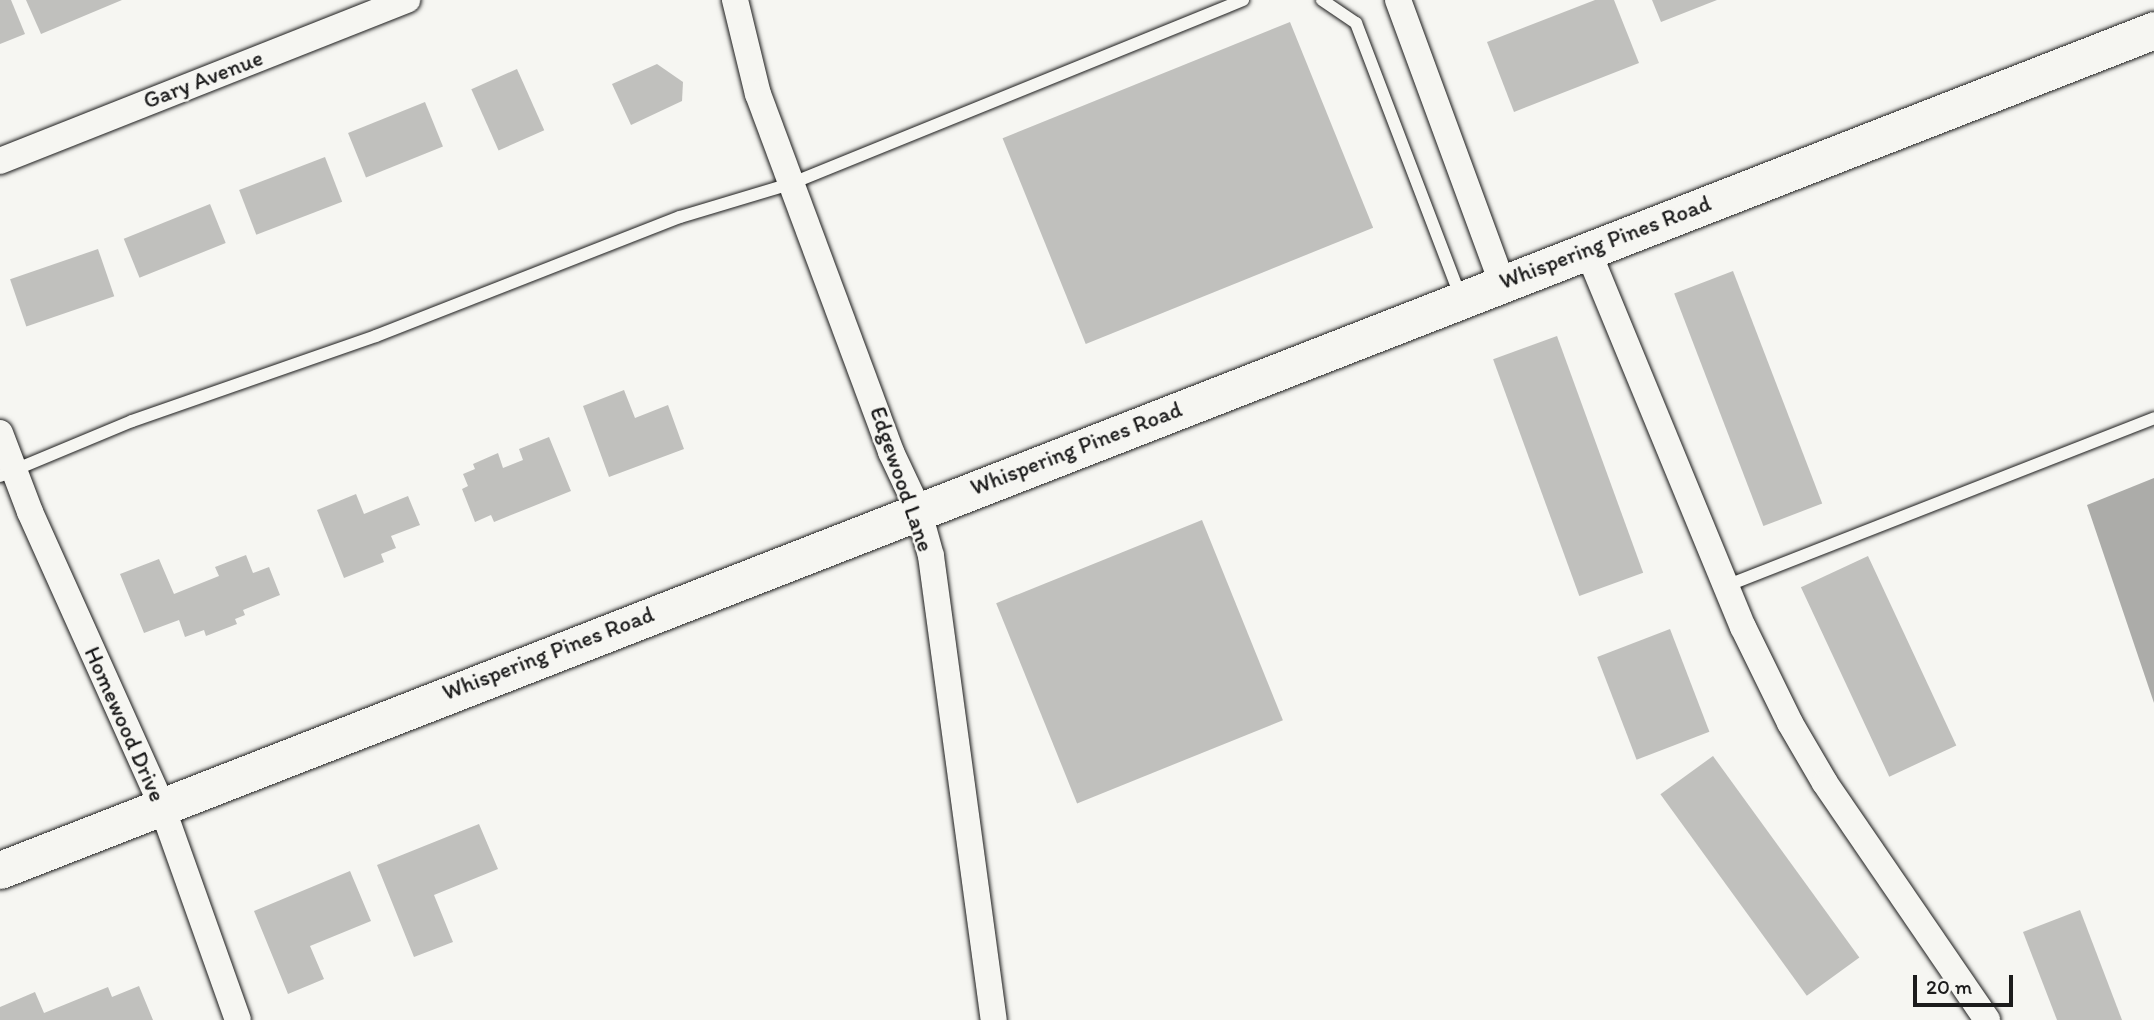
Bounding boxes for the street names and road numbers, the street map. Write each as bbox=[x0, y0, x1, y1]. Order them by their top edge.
street label: Gary Avenue bbox=[140, 44, 266, 114]
street label: Whispering Pines Road bbox=[1496, 189, 1714, 295]
street label: Whispering Pines Road bbox=[967, 395, 1185, 501]
street label: Edgewood Lane bbox=[864, 402, 940, 556]
street label: Whispering Pines Road bbox=[439, 600, 657, 706]
street label: Homewood Drive bbox=[79, 642, 171, 806]

